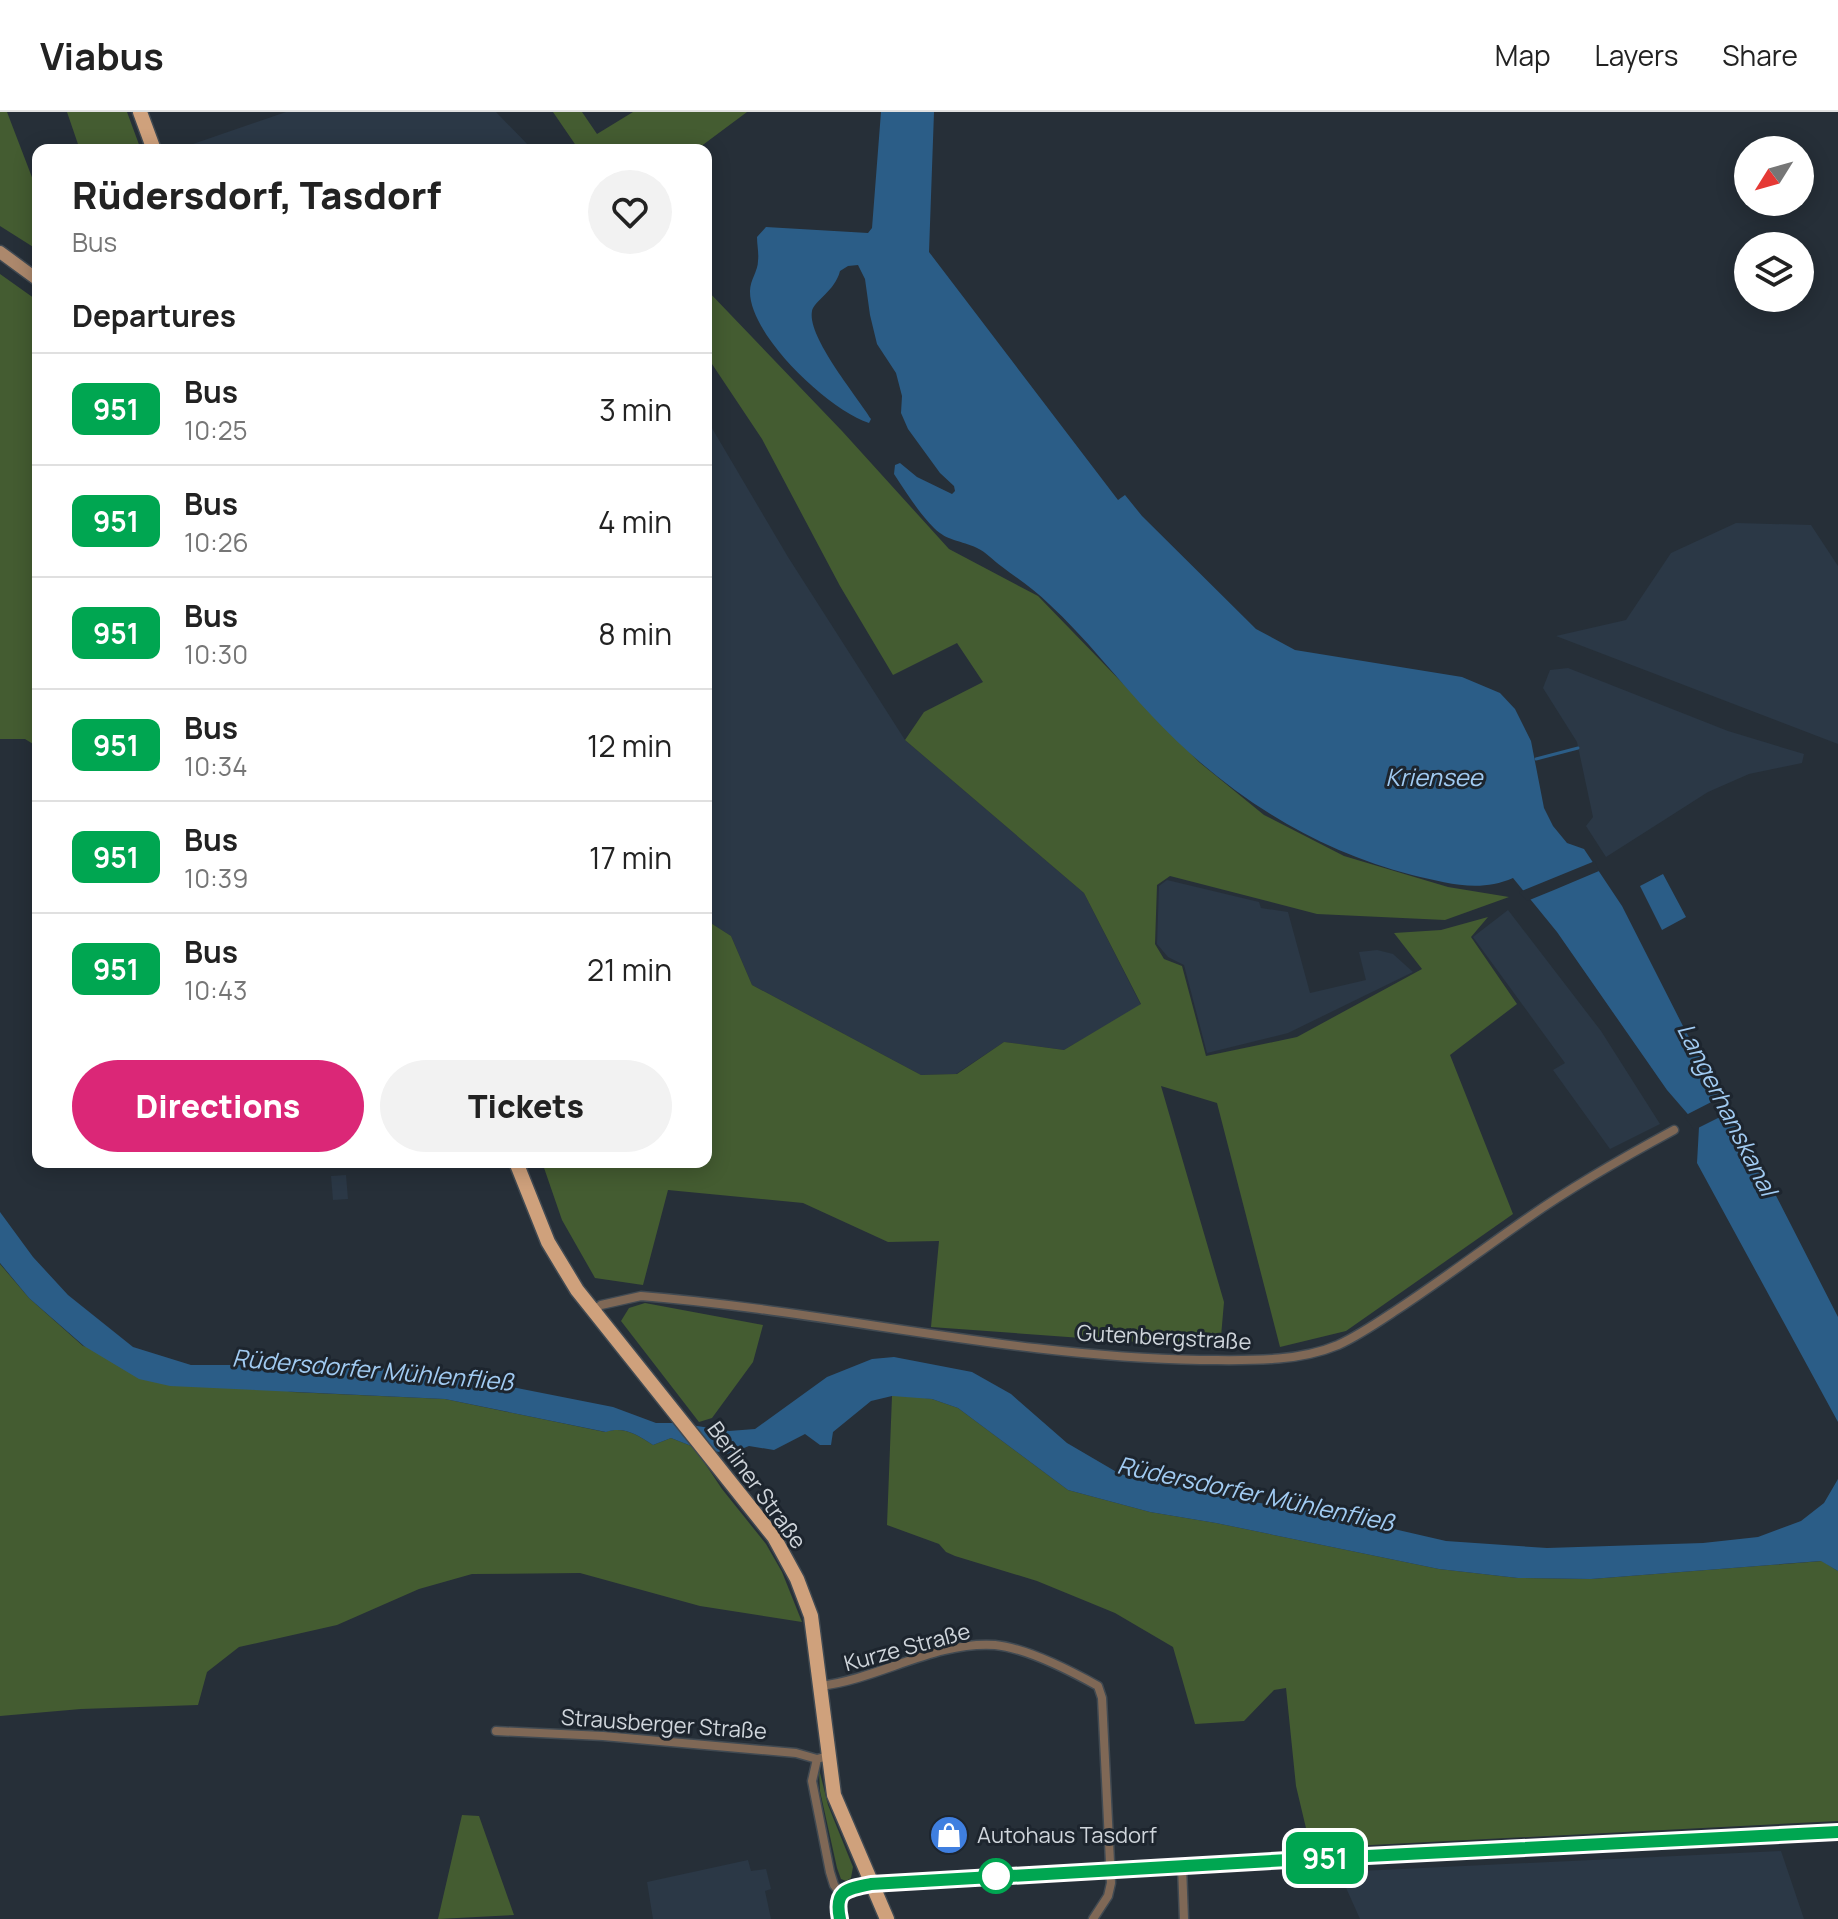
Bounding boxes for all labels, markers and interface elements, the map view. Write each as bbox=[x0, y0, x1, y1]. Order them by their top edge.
text: Viabus bbox=[40, 29, 164, 81]
text: Map bbox=[1495, 36, 1551, 74]
text: Layers bbox=[1595, 36, 1678, 74]
text: Share bbox=[1722, 36, 1798, 74]
north arrow bbox=[1734, 136, 1814, 216]
map controls bbox=[1734, 136, 1814, 312]
text: Rüdersdorf, Tasdorf bbox=[72, 168, 441, 220]
button: heart bbox=[588, 170, 672, 254]
text: Bus bbox=[72, 224, 117, 260]
button: layers bbox=[1734, 232, 1814, 312]
text: Departures bbox=[72, 295, 236, 336]
text: Bus bbox=[184, 371, 238, 412]
text: 3 min bbox=[599, 389, 672, 430]
text: 951 bbox=[93, 390, 139, 428]
text: 10:25 bbox=[184, 412, 248, 448]
text: Bus bbox=[184, 483, 238, 524]
text: 4 min bbox=[598, 501, 672, 542]
text: 951 bbox=[93, 502, 139, 540]
text: 10:26 bbox=[184, 524, 249, 560]
text: Bus bbox=[184, 595, 238, 636]
text: 8 min bbox=[598, 613, 672, 654]
text: 951 bbox=[93, 614, 139, 652]
text: 10:30 bbox=[184, 636, 248, 672]
text: Bus bbox=[184, 707, 238, 748]
text: 12 min bbox=[587, 725, 672, 766]
text: 951 bbox=[93, 726, 139, 764]
text: 10:34 bbox=[184, 748, 247, 784]
water label: Kriensee bbox=[1385, 760, 1485, 793]
text: Bus bbox=[184, 819, 238, 860]
text: 17 min bbox=[589, 837, 672, 878]
text: 951 bbox=[93, 838, 139, 876]
text: 10:39 bbox=[184, 860, 248, 896]
text: Bus bbox=[184, 931, 238, 972]
text: 21 min bbox=[587, 949, 672, 990]
text: 951 bbox=[93, 950, 139, 988]
text: 10:43 bbox=[184, 972, 247, 1008]
water label: Langerhanskanal bbox=[1670, 1017, 1787, 1204]
button: Directions bbox=[72, 1060, 364, 1152]
button: Tickets bbox=[380, 1060, 672, 1152]
street label: Gutenbergstraße bbox=[1076, 1317, 1252, 1357]
water label: Rüdersdorfer Mühlenfließ bbox=[231, 1340, 517, 1398]
street label: Berliner Straße bbox=[701, 1415, 814, 1555]
water label: Rüdersdorfer Mühlenfließ bbox=[1115, 1448, 1399, 1539]
street label: Kurze Straße bbox=[841, 1616, 974, 1678]
street label: Strausberger Straße bbox=[560, 1702, 768, 1746]
shop icon: Autohaus Tasdorf bbox=[928, 1814, 970, 1856]
place label: Autohaus Tasdorf bbox=[977, 1820, 1157, 1850]
line badge: 951 bbox=[1279, 1832, 1371, 1884]
text: 951 bbox=[1302, 1839, 1348, 1877]
unlabelled marker bbox=[979, 1859, 1013, 1893]

